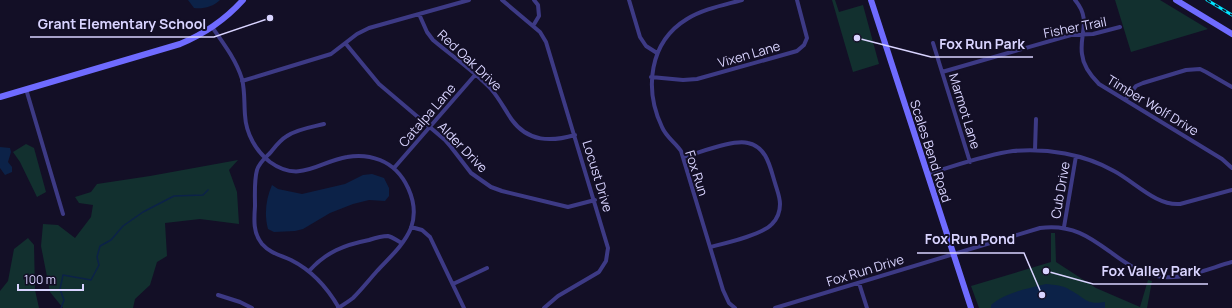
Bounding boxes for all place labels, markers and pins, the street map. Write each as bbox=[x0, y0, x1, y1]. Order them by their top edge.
callout: Grant Elementary School bbox=[30, 11, 214, 37]
callout: Fox Run Park bbox=[931, 31, 1033, 57]
callout: Fox Run Pond bbox=[917, 227, 1024, 253]
callout: Fox Valley Park bbox=[1093, 258, 1208, 284]

